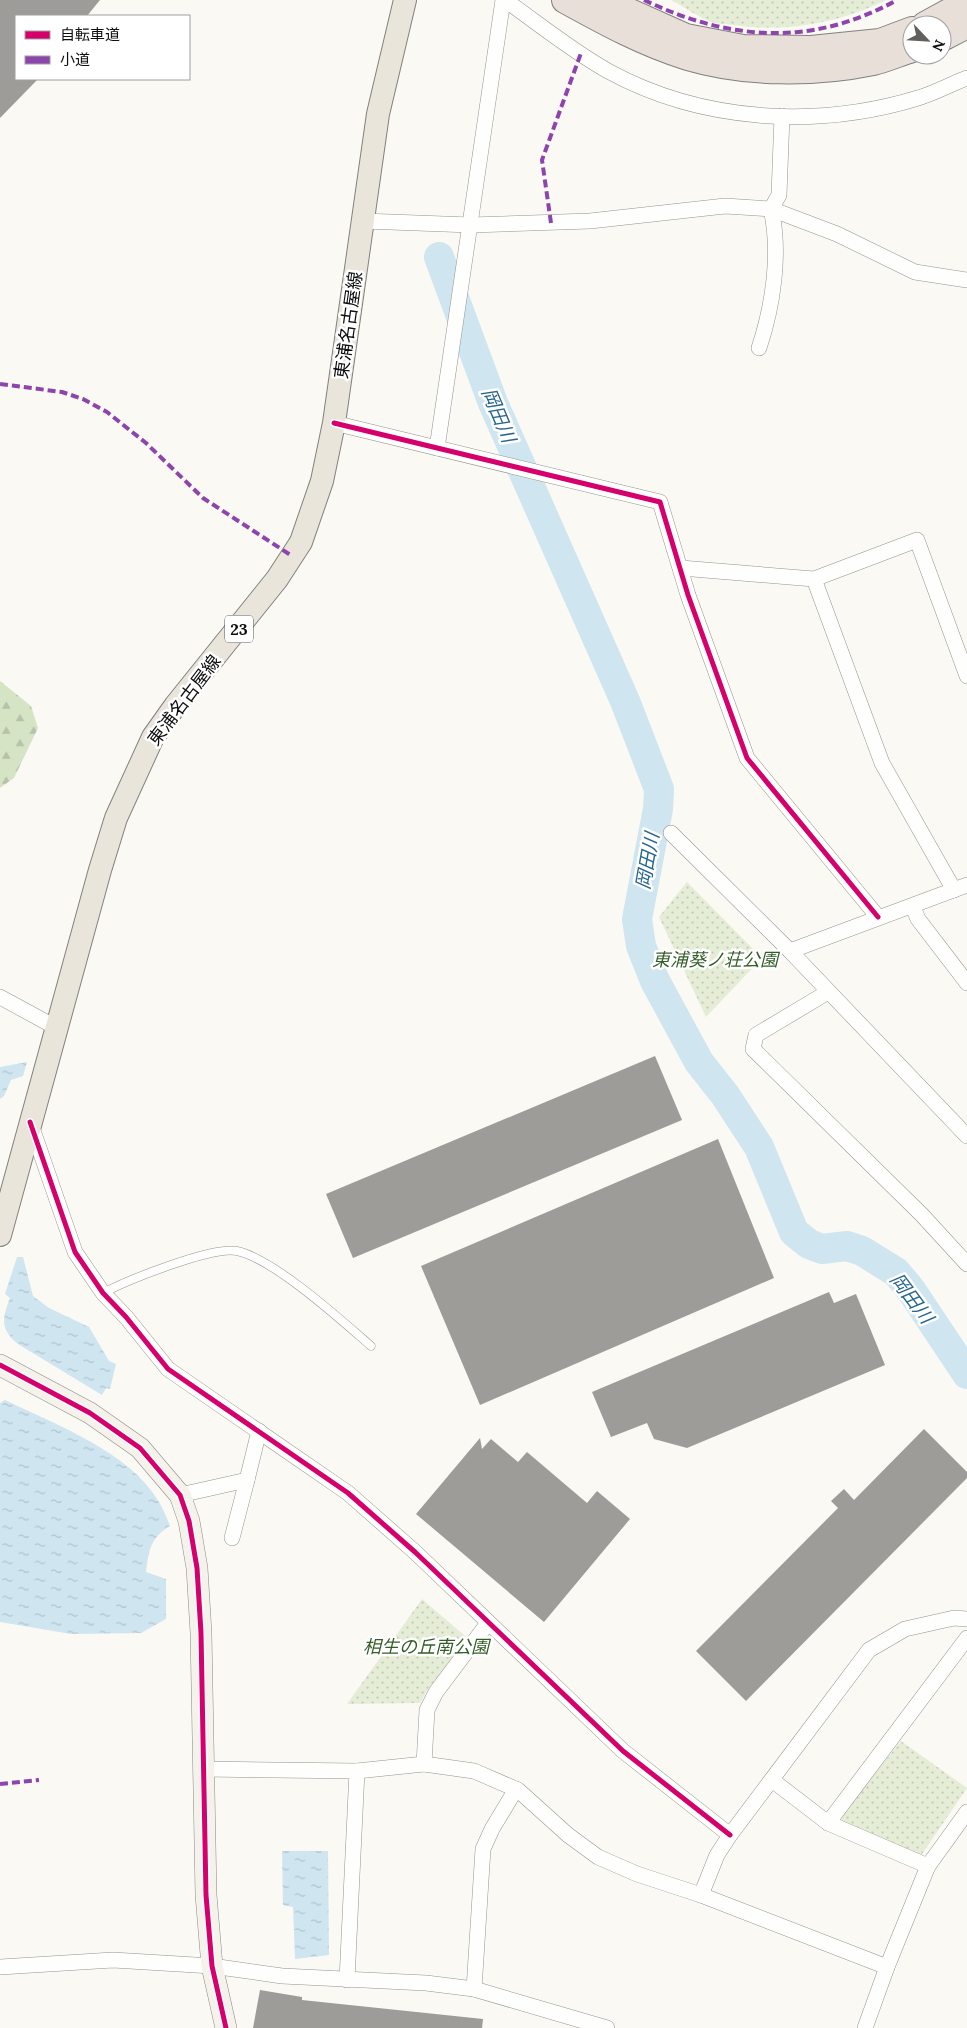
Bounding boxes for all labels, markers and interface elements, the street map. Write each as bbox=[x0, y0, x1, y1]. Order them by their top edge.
legend bbox=[15, 15, 190, 80]
north arrow bbox=[902, 15, 952, 65]
text: 自転車道 bbox=[60, 25, 120, 44]
text: N bbox=[928, 37, 949, 54]
text: 小道 bbox=[60, 50, 90, 69]
street label: 東浦名古屋線 bbox=[329, 270, 367, 380]
water label: 岡田川 bbox=[477, 384, 522, 448]
road number: 23 bbox=[225, 616, 253, 642]
street label: 東浦名古屋線 bbox=[142, 650, 226, 750]
water label: 岡田川 bbox=[630, 829, 664, 891]
park label: 東浦葵ノ荘公園 bbox=[652, 948, 781, 971]
water label: 岡田川 bbox=[885, 1268, 940, 1330]
park label: 相生の丘南公園 bbox=[363, 1635, 492, 1658]

